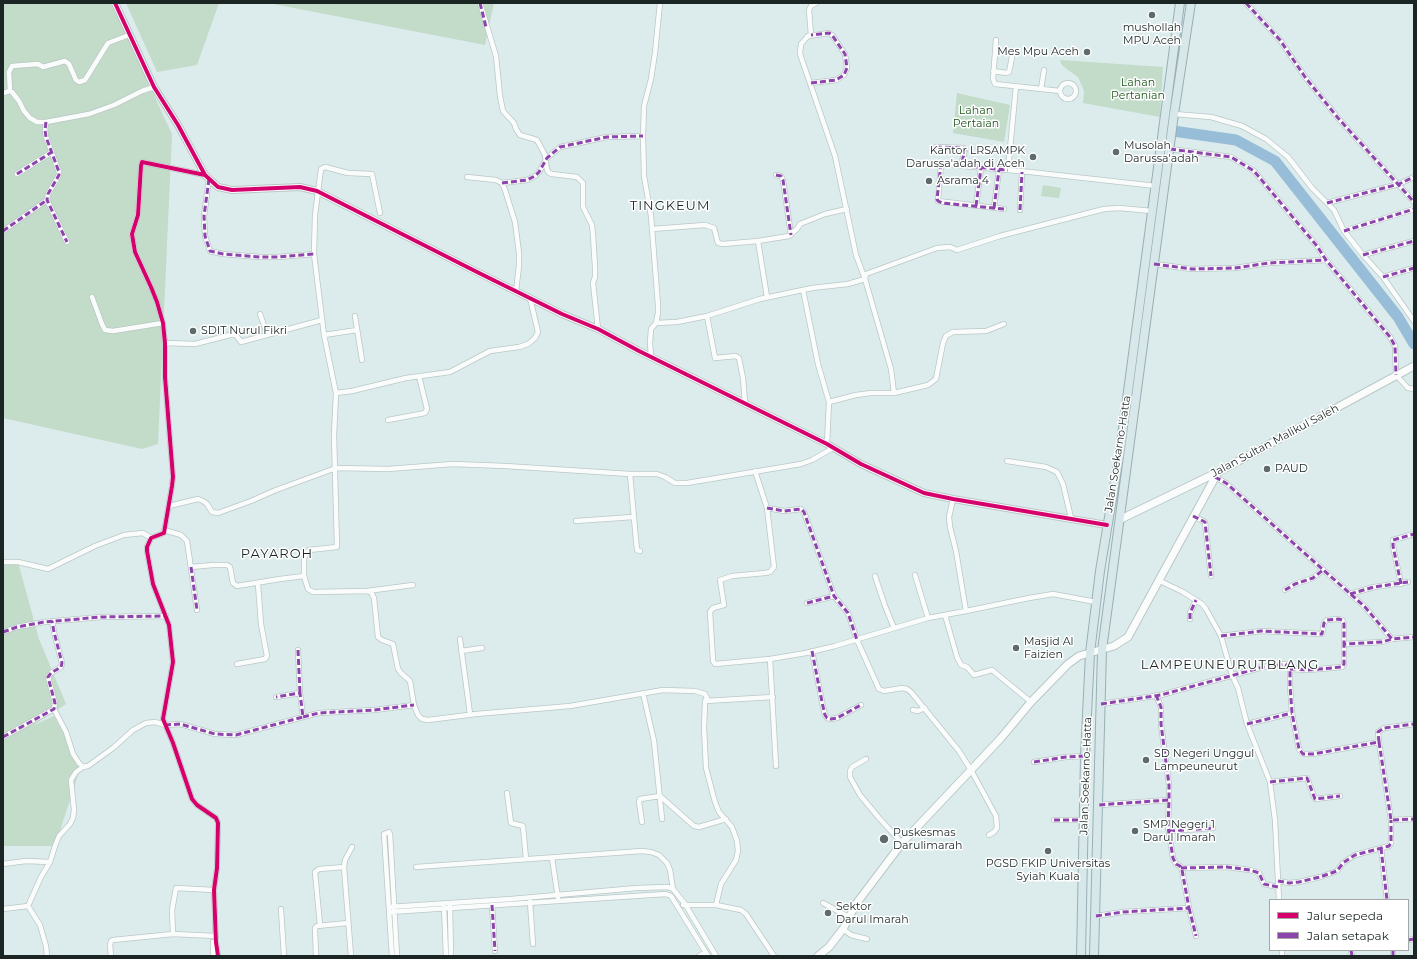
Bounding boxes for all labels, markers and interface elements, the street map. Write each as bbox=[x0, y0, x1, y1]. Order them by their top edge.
marker: mushollah MPU Aceh bbox=[1147, 10, 1157, 20]
place label: mushollah MPU Aceh bbox=[1123, 21, 1181, 47]
place label: Mes Mpu Aceh bbox=[997, 45, 1079, 59]
marker: Mes Mpu Aceh bbox=[1082, 47, 1092, 57]
park label: Lahan Pertanian bbox=[1111, 76, 1165, 102]
park label: Lahan Pertaian bbox=[953, 104, 999, 130]
place label: Musolah Darussa'adah bbox=[1124, 139, 1199, 165]
place label: Kantor LRSAMPK Darussa'adah di Aceh bbox=[906, 144, 1025, 170]
marker: Musolah Darussa'adah bbox=[1111, 147, 1121, 157]
marker: Kantor LRSAMPK Darussa'adah di Aceh bbox=[1028, 152, 1038, 162]
place label: Asrama 4 bbox=[937, 174, 989, 188]
marker: Asrama 4 bbox=[924, 176, 934, 186]
district label: TINGKEUM bbox=[630, 198, 710, 214]
place label: SDIT Nurul Fikri bbox=[201, 324, 287, 338]
marker: SDIT Nurul Fikri bbox=[188, 326, 198, 336]
street label: Jalan Soekarno-Hatta bbox=[1102, 394, 1134, 514]
street label: Jalan Sultan Malikul Saleh bbox=[1209, 402, 1341, 480]
place label: PAUD bbox=[1275, 462, 1308, 476]
marker: PAUD bbox=[1262, 464, 1272, 474]
district label: PAYAROH bbox=[241, 546, 313, 562]
place label: Masjid Al Faizien bbox=[1024, 635, 1074, 661]
marker: Masjid Al Faizien bbox=[1011, 643, 1021, 653]
district label: LAMPEUNEURUTBLANG bbox=[1141, 657, 1319, 673]
street label: Jalan Soekarno-Hatta bbox=[1077, 717, 1095, 835]
place label: SD Negeri Unggul Lampeuneurut bbox=[1154, 747, 1254, 773]
marker: SD Negeri Unggul Lampeuneurut bbox=[1141, 755, 1151, 765]
place label: SMP Negeri 1 Darul Imarah bbox=[1143, 818, 1216, 844]
place label: Puskesmas Darulimarah bbox=[893, 826, 962, 852]
marker: SMP Negeri 1 Darul Imarah bbox=[1130, 826, 1140, 836]
marker: Puskesmas Darulimarah bbox=[878, 833, 890, 845]
marker: PGSD FKIP Universitas Syiah Kuala bbox=[1043, 846, 1053, 856]
place label: PGSD FKIP Universitas Syiah Kuala bbox=[986, 857, 1110, 883]
legend bbox=[1269, 899, 1409, 951]
place label: Sektor Darul Imarah bbox=[836, 900, 909, 926]
marker: Sektor Darul Imarah bbox=[823, 908, 833, 918]
text: Jalur sepeda bbox=[1307, 908, 1383, 923]
text: Jalan setapak bbox=[1307, 928, 1389, 943]

